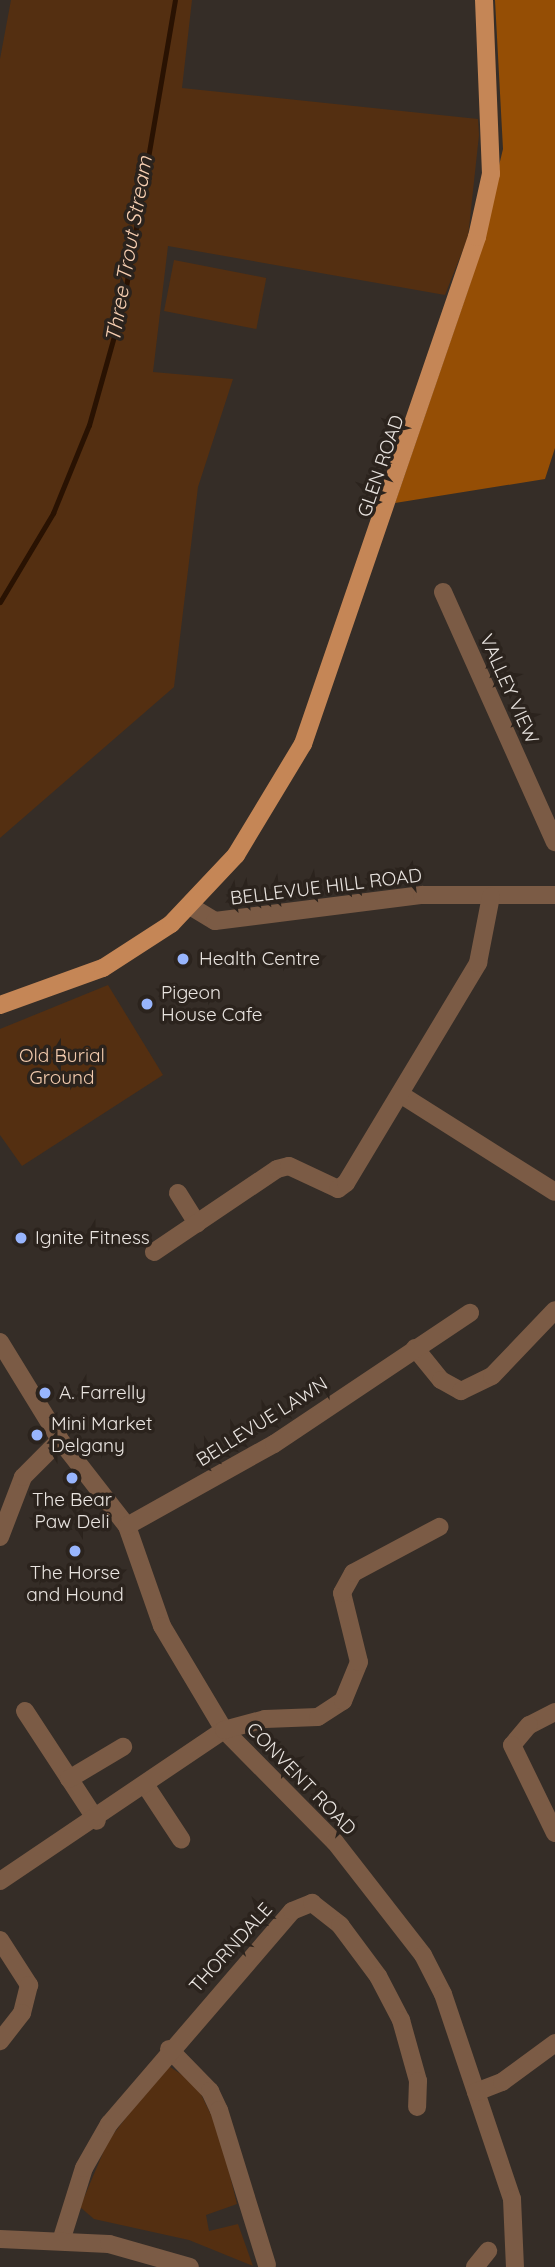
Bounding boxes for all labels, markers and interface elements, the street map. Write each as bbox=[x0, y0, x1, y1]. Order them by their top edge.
water label: Three Trout Stream bbox=[99, 154, 157, 344]
street label: GLEN ROAD bbox=[353, 412, 409, 520]
street label: VALLEY VIEW bbox=[475, 631, 543, 747]
street label: BELLEVUE HILL ROAD bbox=[229, 864, 423, 910]
place label: Health Centre bbox=[199, 948, 320, 970]
marker: Health Centre bbox=[173, 949, 193, 969]
place label: Pigeon House Cafe bbox=[161, 982, 263, 1026]
marker: Pigeon House Cafe bbox=[139, 996, 155, 1012]
park label: Old Burial Ground bbox=[19, 1045, 105, 1089]
place label: Ignite Fitness bbox=[35, 1227, 150, 1249]
marker: Ignite Fitness bbox=[13, 1230, 29, 1246]
street label: BELLEVUE LAWN bbox=[192, 1372, 332, 1472]
place label: A. Farrelly bbox=[59, 1382, 146, 1404]
marker: A. Farrelly bbox=[37, 1385, 53, 1401]
place label: Mini Market Delgany bbox=[51, 1413, 152, 1457]
marker: Mini Market Delgany bbox=[29, 1427, 45, 1443]
marker: The Bear Paw Deli bbox=[64, 1470, 80, 1486]
place label: The Bear Paw Deli bbox=[32, 1489, 112, 1533]
marker: The Horse and Hound bbox=[67, 1543, 83, 1559]
place label: The Horse and Hound bbox=[26, 1562, 124, 1606]
street label: CONVENT ROAD bbox=[242, 1718, 360, 1840]
street label: THORNDALE bbox=[185, 1898, 277, 1998]

